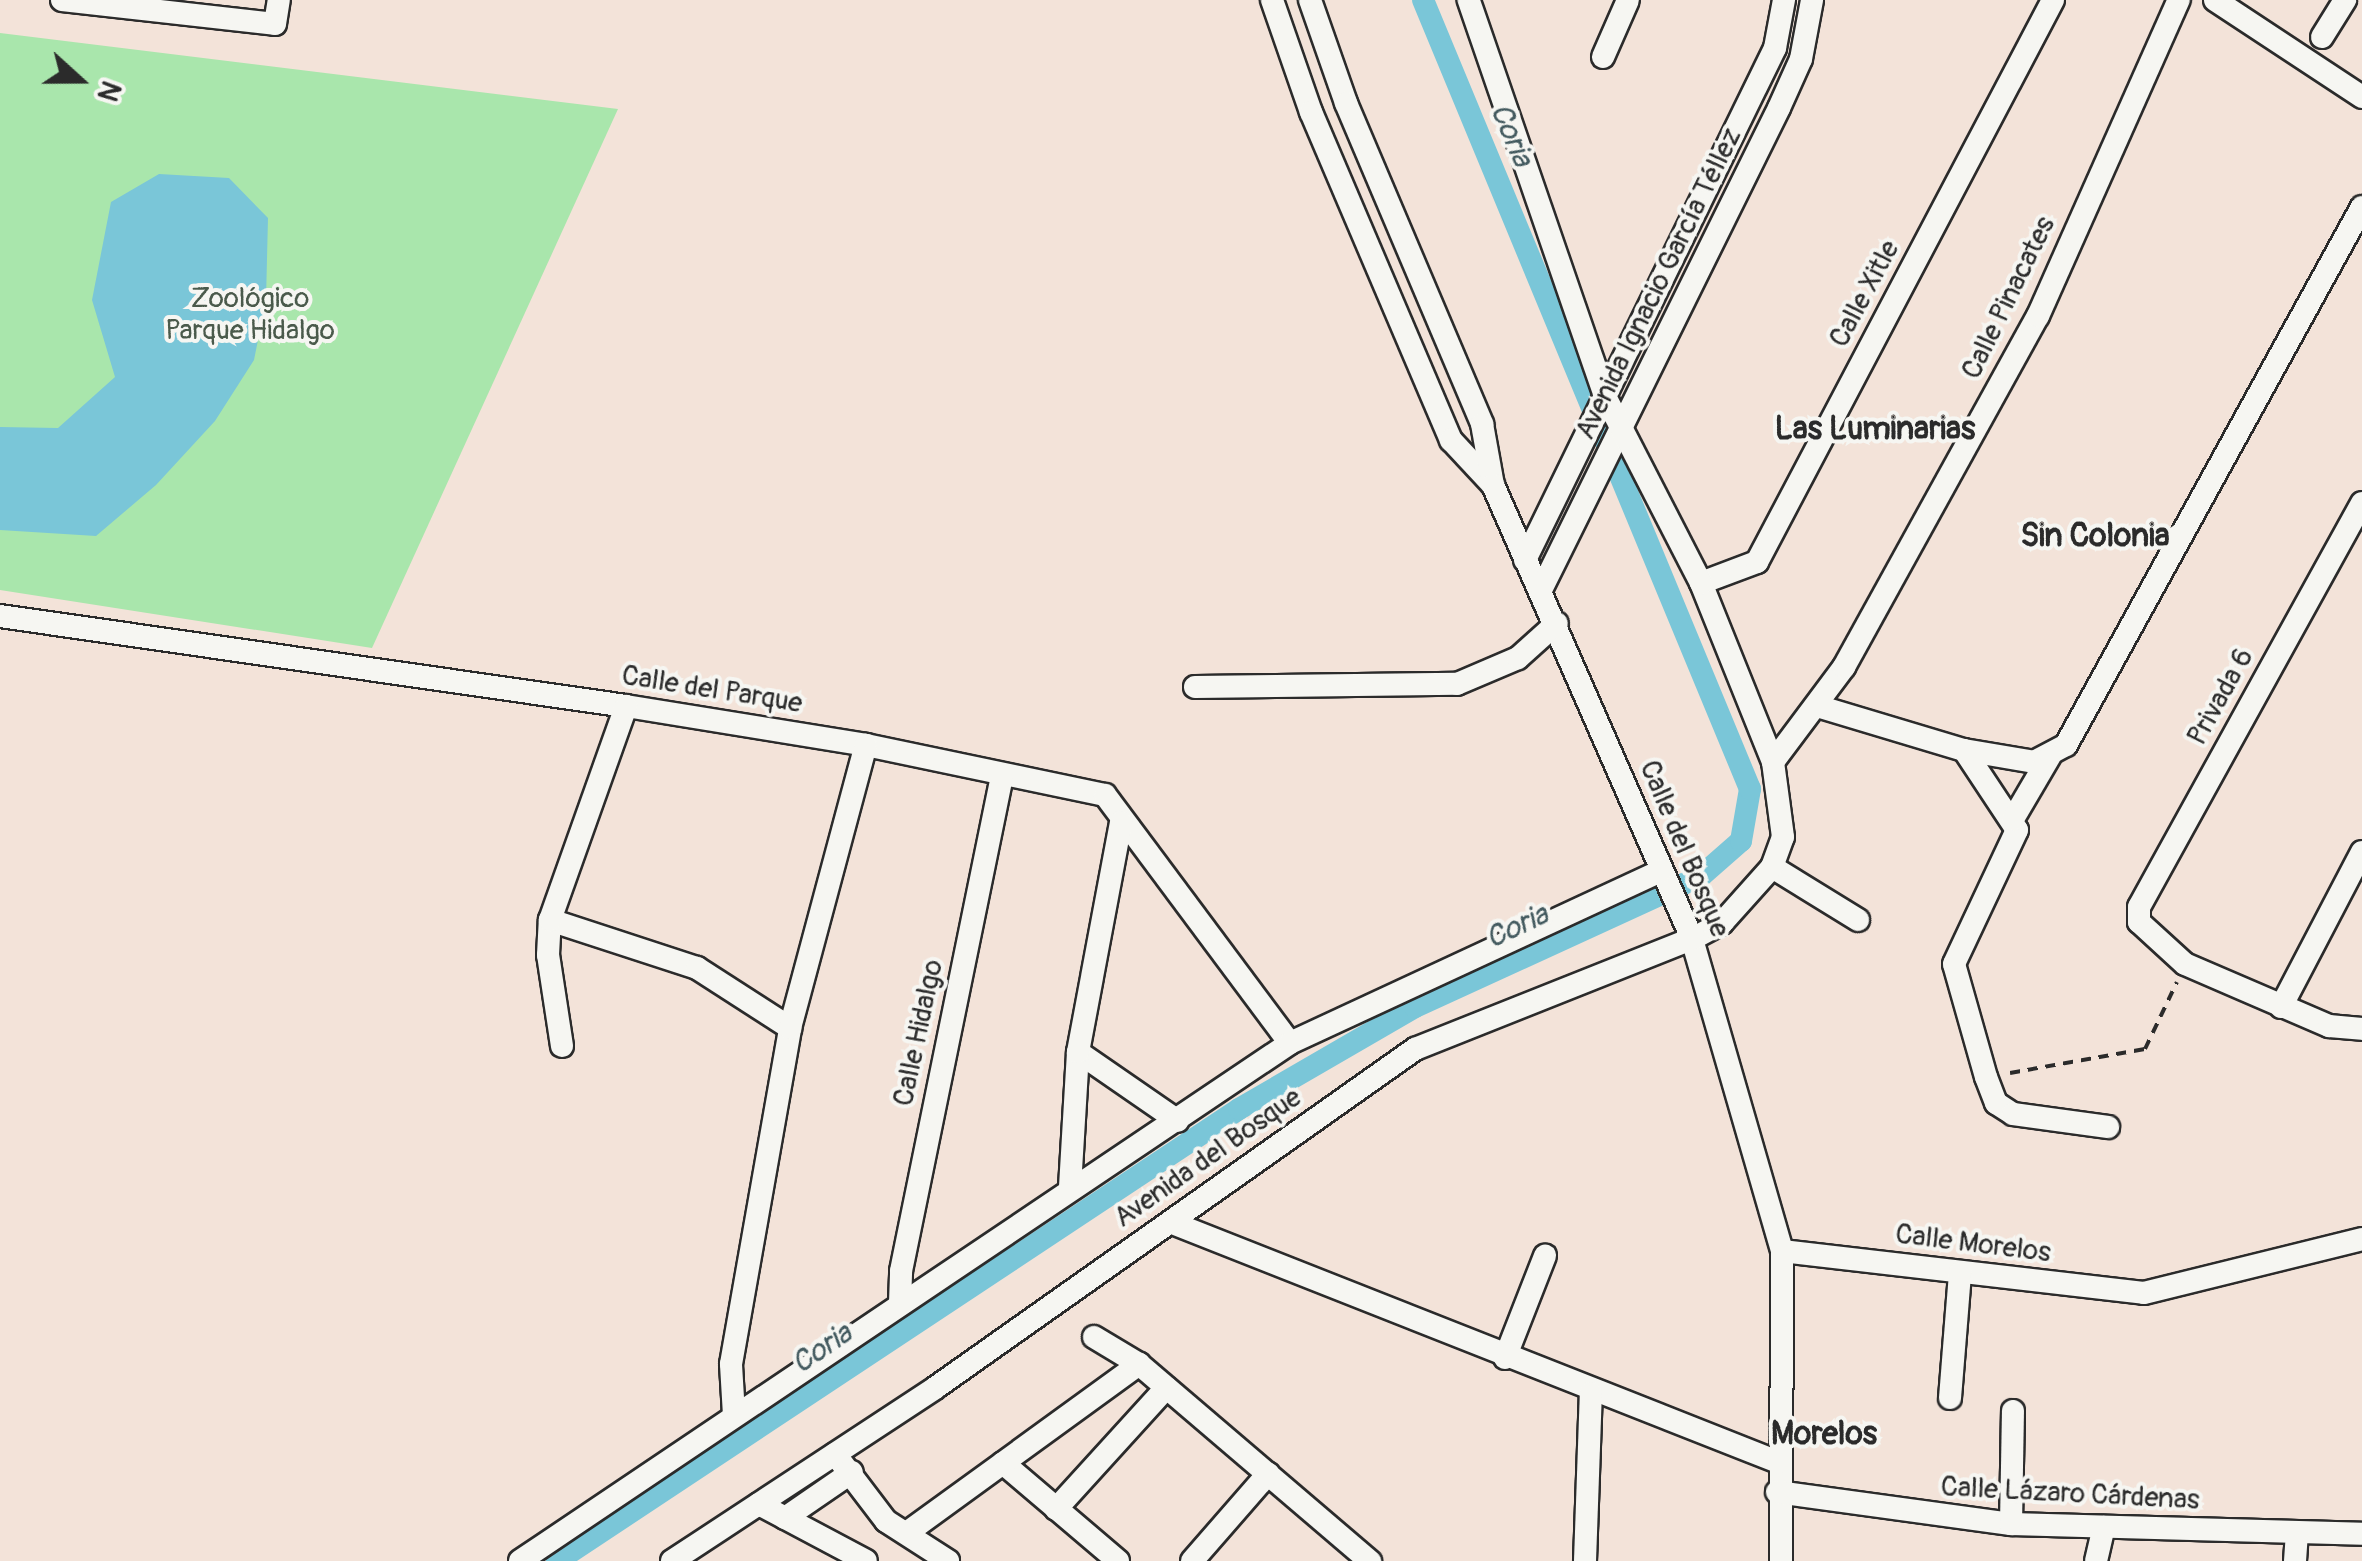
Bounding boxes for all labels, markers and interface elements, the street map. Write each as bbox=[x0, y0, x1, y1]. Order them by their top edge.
north arrow bbox=[30, 30, 130, 130]
text: N bbox=[89, 76, 128, 106]
water label: Coria bbox=[1482, 98, 1540, 172]
street label: Avenida Ignacio García Téllez bbox=[1569, 123, 1749, 445]
street label: Calle Pinacates bbox=[1955, 211, 2063, 385]
street label: Calle Xitle bbox=[1823, 235, 1907, 353]
park label: Zoológico Parque Hidalgo bbox=[165, 282, 335, 348]
district label: Las Luminarias bbox=[1775, 410, 1975, 448]
district label: Sin Colonia bbox=[2020, 517, 2170, 555]
street label: Privada 6 bbox=[2181, 643, 2261, 751]
street label: Calle del Parque bbox=[619, 659, 805, 721]
street label: Calle del Bosque bbox=[1632, 756, 1736, 942]
water label: Coria bbox=[1480, 897, 1554, 957]
street label: Calle Hidalgo bbox=[887, 957, 951, 1109]
street label: Avenida del Bosque bbox=[1108, 1081, 1308, 1235]
street label: Calle Morelos bbox=[1893, 1218, 2053, 1270]
water label: Coria bbox=[785, 1316, 859, 1382]
district label: Morelos bbox=[1771, 1415, 1877, 1453]
street label: Calle Lázaro Cárdenas bbox=[1940, 1470, 2200, 1518]

